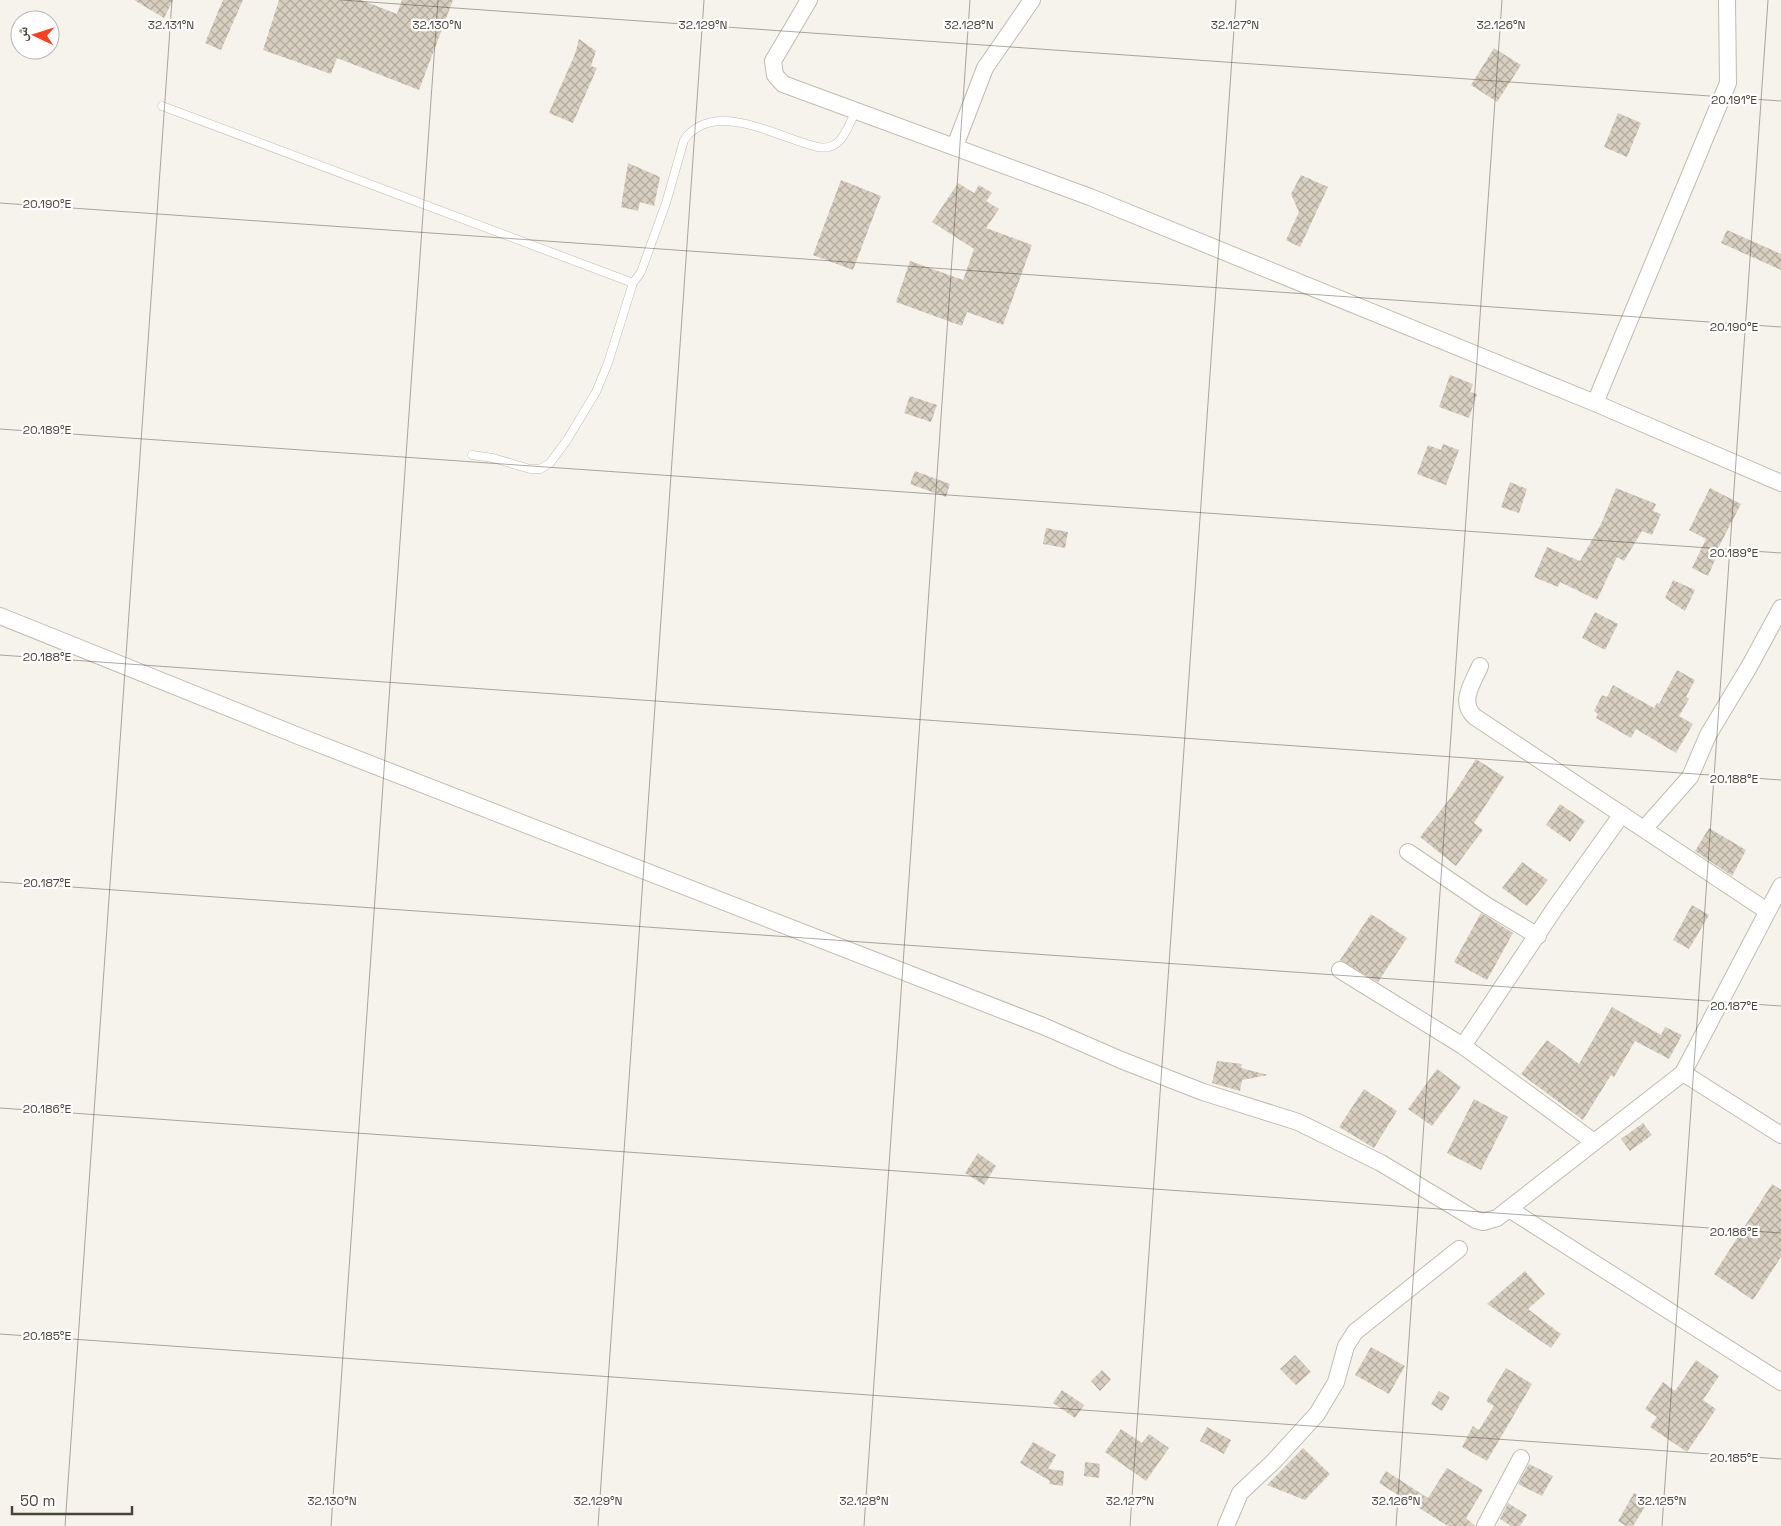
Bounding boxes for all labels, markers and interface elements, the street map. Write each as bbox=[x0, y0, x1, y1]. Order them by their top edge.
north arrow bbox=[10, 10, 60, 60]
text: 32.131°N bbox=[148, 17, 194, 33]
text: 32.130°N bbox=[412, 17, 462, 33]
text: 32.129°N bbox=[678, 17, 728, 33]
text: 32.128°N bbox=[944, 17, 994, 33]
text: 32.127°N bbox=[1211, 17, 1259, 33]
text: 32.126°N bbox=[1476, 17, 1526, 33]
text: ش bbox=[13, 26, 32, 42]
text: 20.191°E bbox=[1711, 92, 1757, 108]
text: 20.190°E bbox=[23, 196, 72, 212]
text: 20.190°E bbox=[1710, 319, 1759, 335]
text: 20.189°E bbox=[23, 422, 71, 438]
text: 20.189°E bbox=[1710, 545, 1758, 561]
text: 20.188°E bbox=[23, 649, 72, 665]
text: 20.188°E bbox=[1710, 771, 1759, 787]
text: 20.187°E bbox=[23, 875, 71, 891]
text: 20.187°E bbox=[1710, 998, 1758, 1014]
text: 20.186°E bbox=[23, 1101, 71, 1117]
text: 20.186°E bbox=[1710, 1224, 1758, 1240]
text: 20.185°E bbox=[23, 1328, 71, 1344]
text: 20.185°E bbox=[1710, 1450, 1758, 1466]
scale bar bbox=[12, 1484, 132, 1516]
text: 50 m bbox=[20, 1491, 55, 1510]
text: 32.130°N bbox=[307, 1493, 357, 1509]
text: 32.129°N bbox=[573, 1493, 623, 1509]
text: 32.128°N bbox=[839, 1493, 889, 1509]
text: 32.127°N bbox=[1106, 1493, 1154, 1509]
text: 32.126°N bbox=[1371, 1493, 1421, 1509]
text: 32.125°N bbox=[1637, 1493, 1687, 1509]

